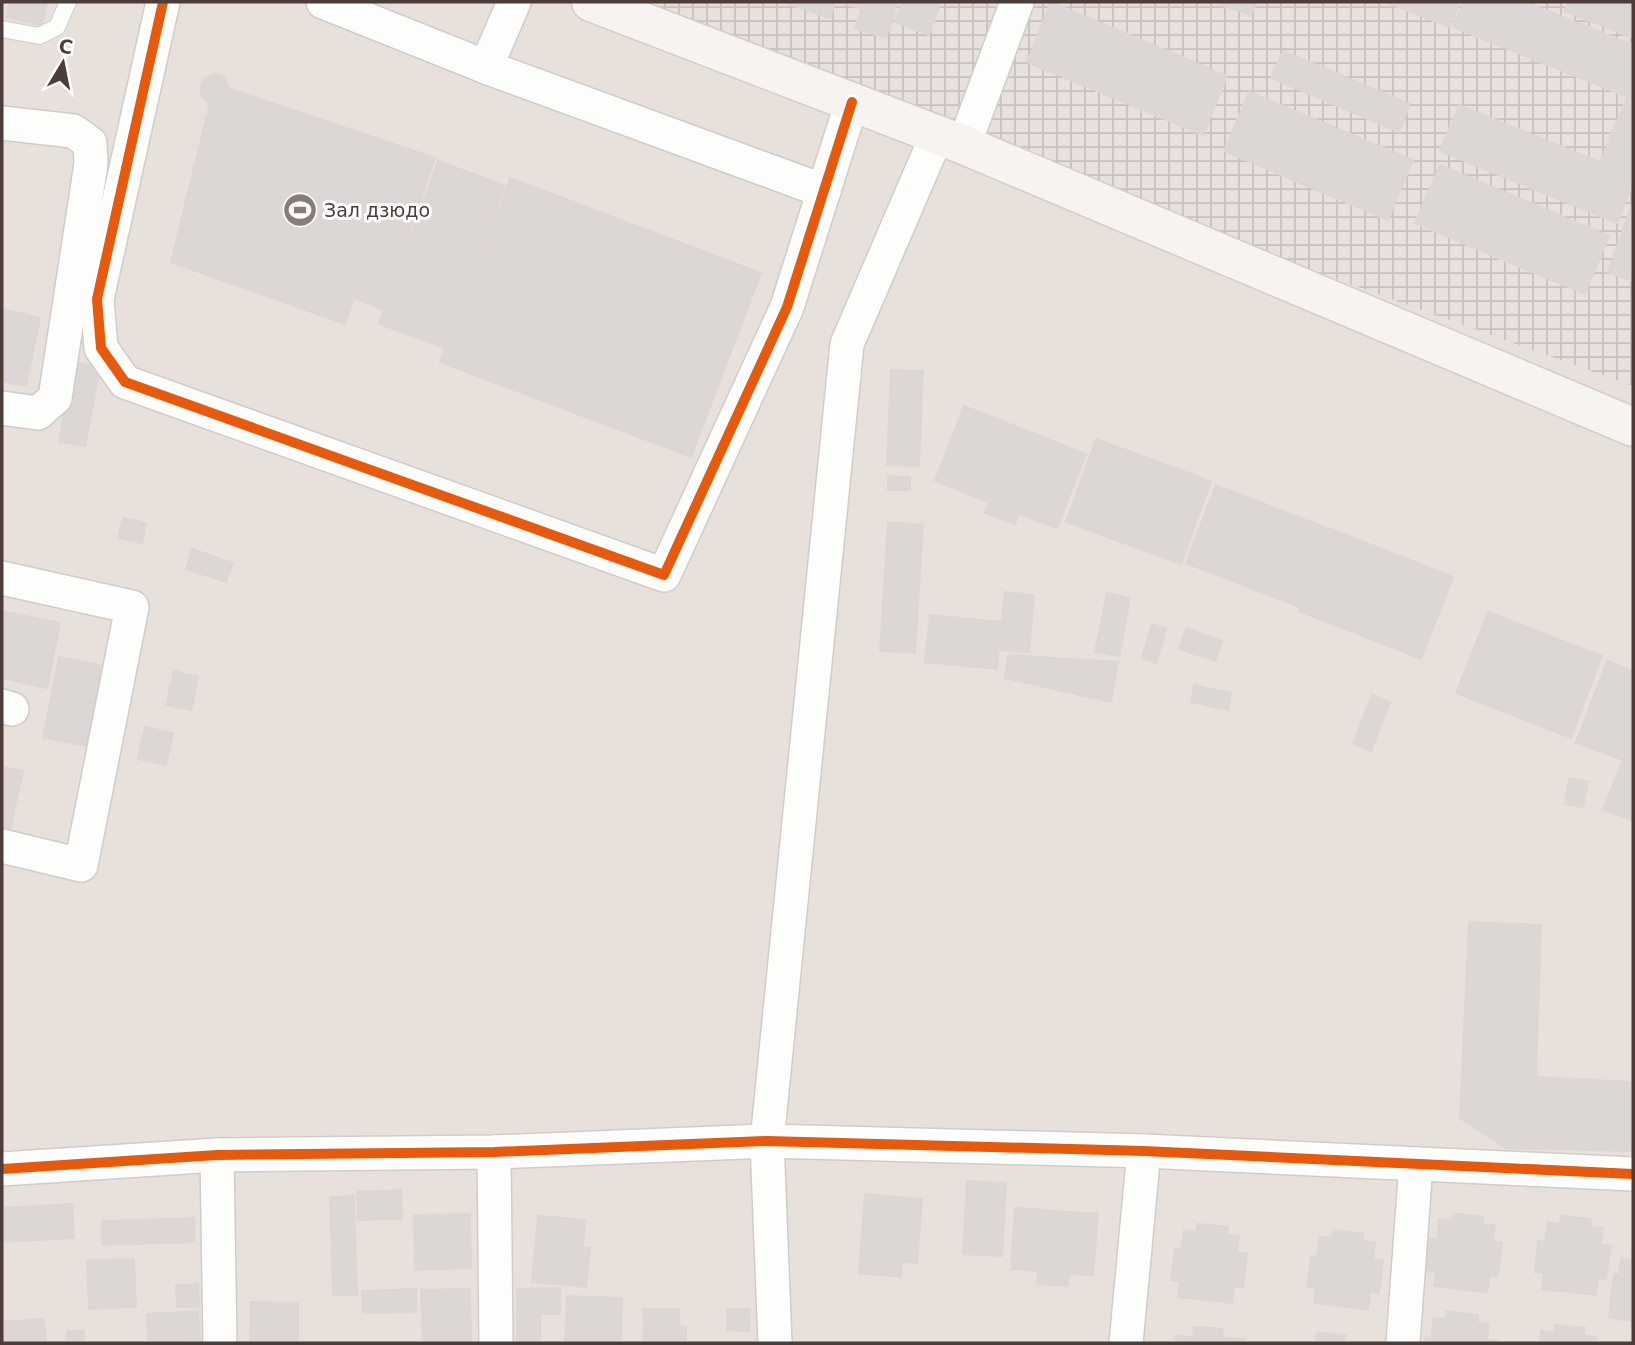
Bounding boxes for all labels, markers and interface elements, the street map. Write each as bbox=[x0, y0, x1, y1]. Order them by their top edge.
north arrow bbox=[28, 28, 98, 98]
text: С bbox=[57, 34, 75, 58]
sports icon: Зал дзюдо bbox=[281, 191, 319, 229]
place label: Зал дзюдо bbox=[324, 199, 430, 221]

